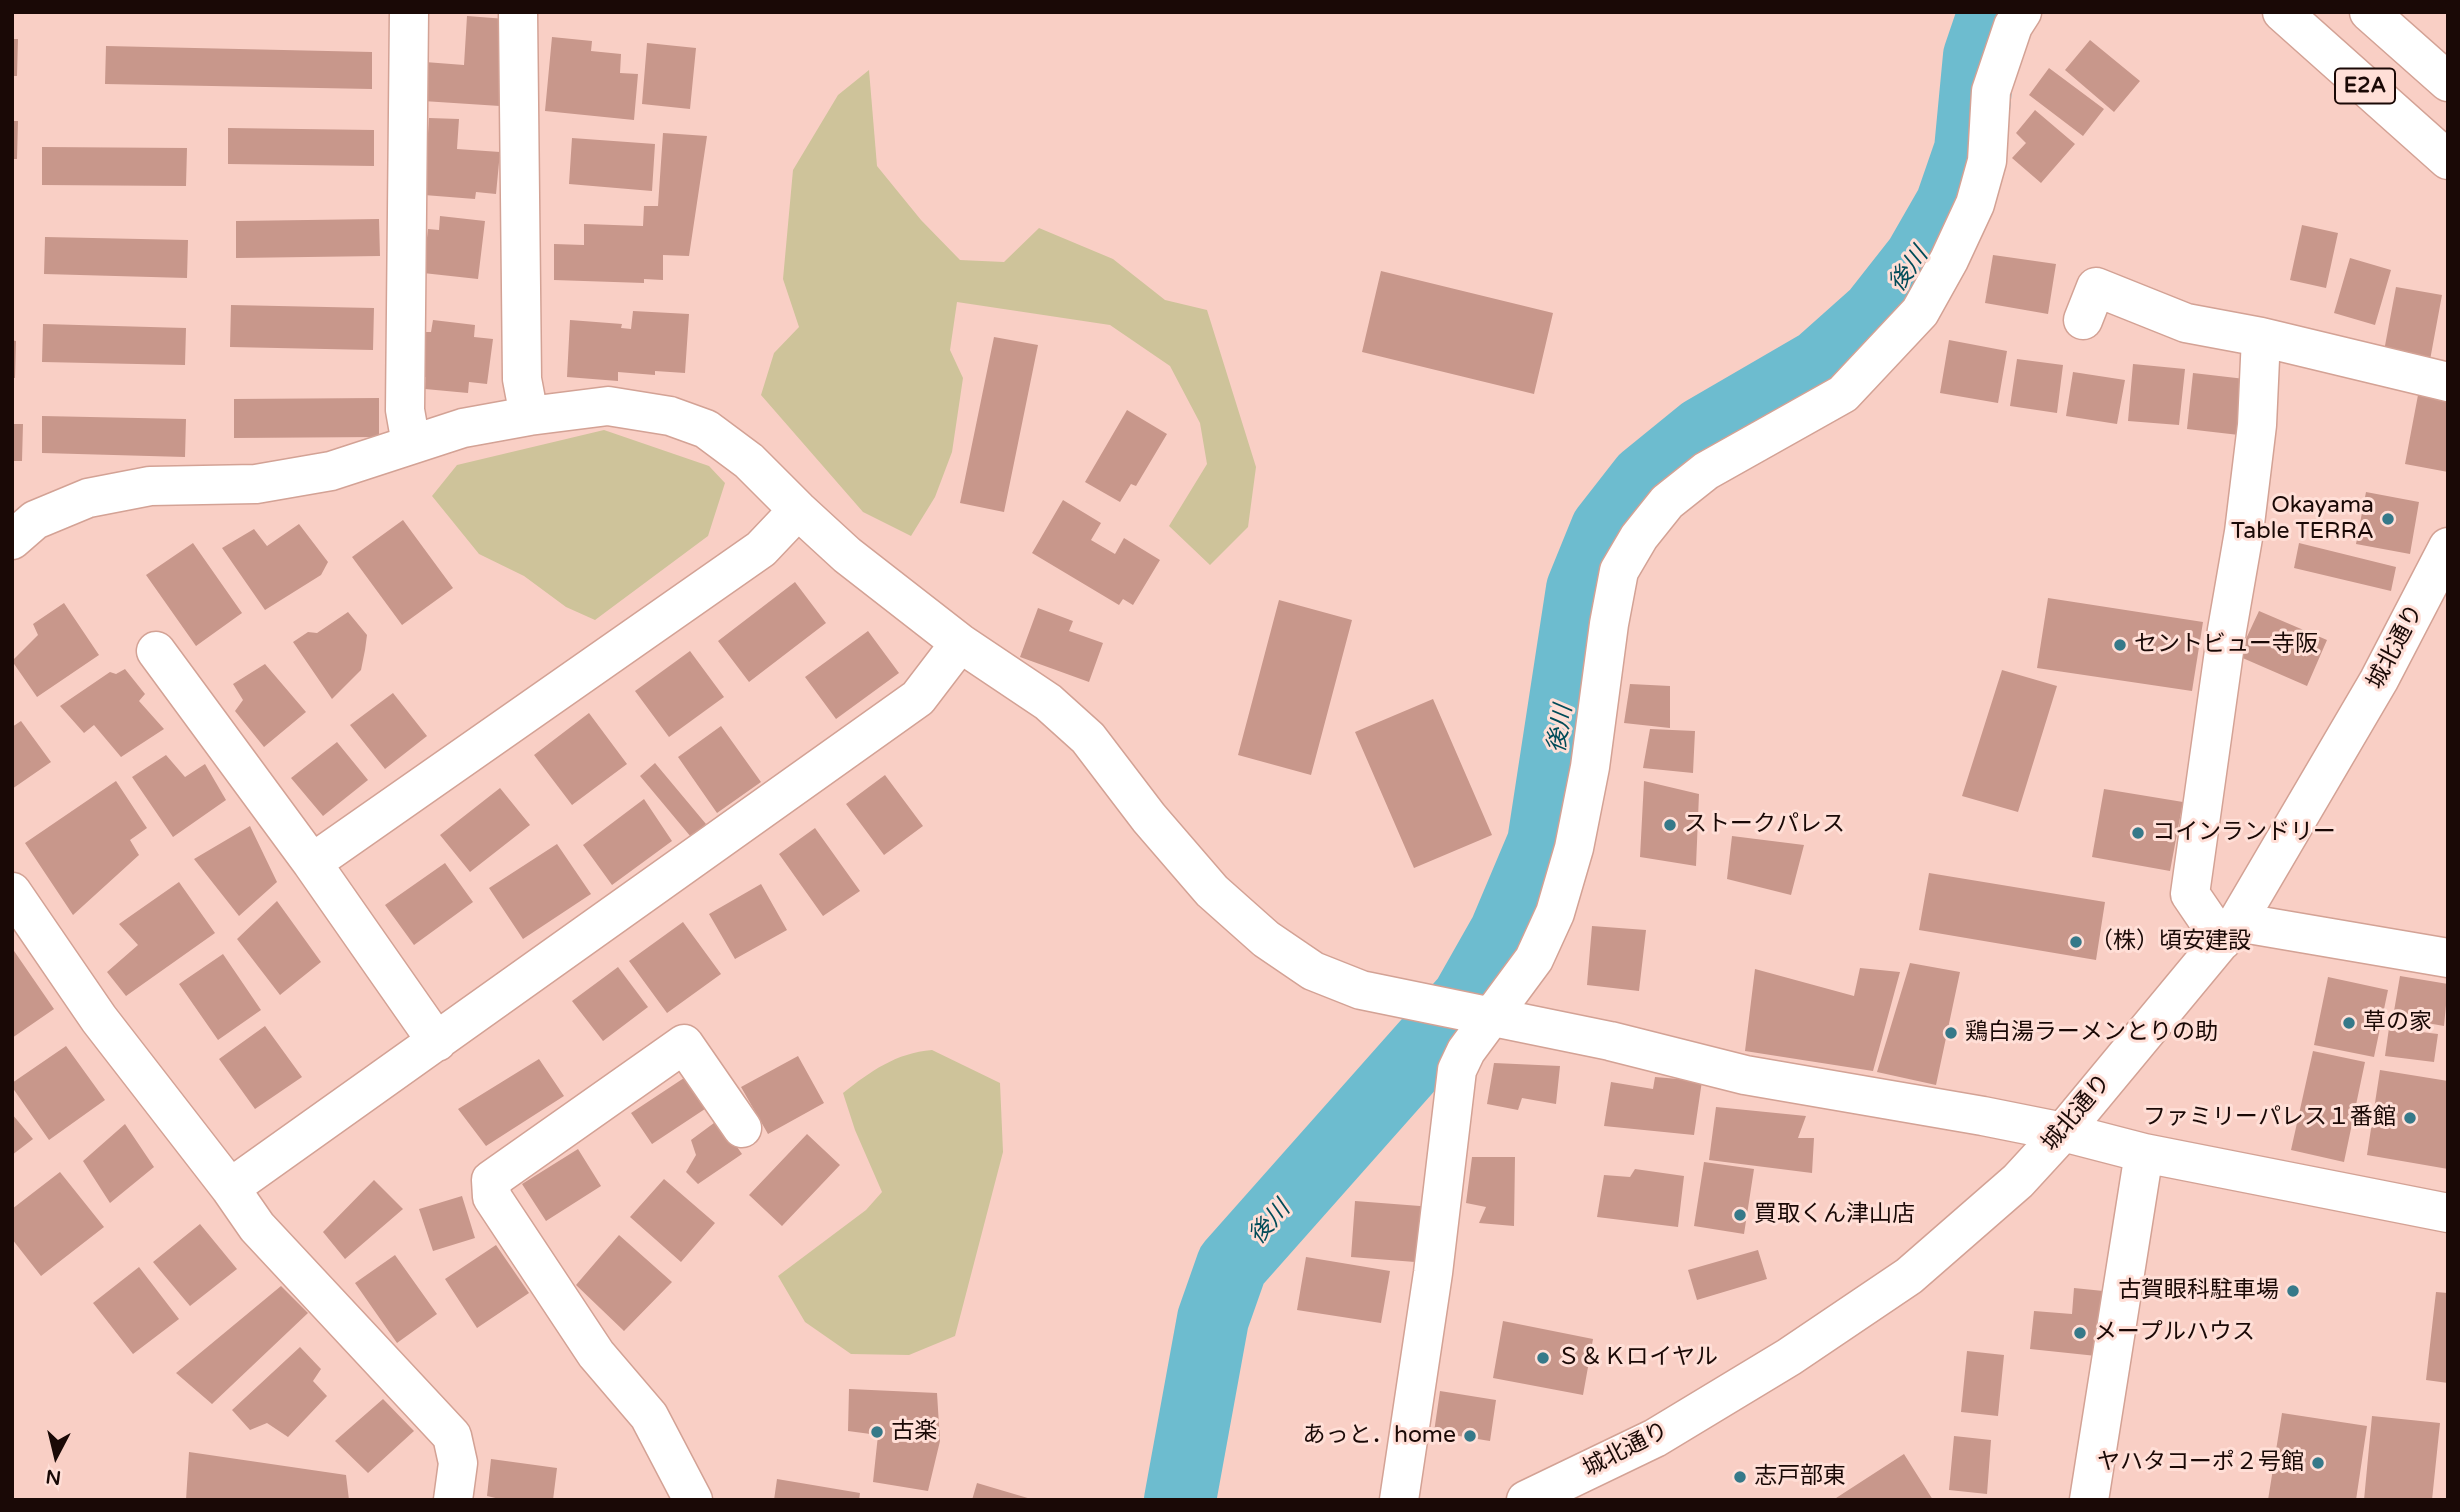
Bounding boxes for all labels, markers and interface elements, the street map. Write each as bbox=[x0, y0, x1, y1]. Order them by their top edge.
road number: E2A bbox=[2335, 68, 2395, 104]
water label: 後川 bbox=[1883, 242, 1935, 298]
place label: Okayama Table TERRA bbox=[2231, 492, 2374, 546]
marker: Okayama Table TERRA bbox=[2380, 511, 2396, 527]
street label: 城北通り bbox=[2362, 600, 2430, 694]
place label: セントビュー寺阪 bbox=[2134, 631, 2318, 659]
marker: セントビュー寺阪 bbox=[2112, 637, 2128, 653]
water label: 後川 bbox=[1543, 703, 1579, 755]
place label: ストークパレス bbox=[1684, 811, 1845, 839]
marker: ストークパレス bbox=[1662, 817, 1678, 833]
place label: コインランドリー bbox=[2152, 819, 2336, 847]
marker: コインランドリー bbox=[2130, 825, 2146, 841]
place label: （株）頃安建設 bbox=[2090, 928, 2251, 956]
marker: （株）頃安建設 bbox=[2068, 934, 2084, 950]
place label: 草の家 bbox=[2363, 1009, 2432, 1037]
marker: 草の家 bbox=[2341, 1015, 2357, 1031]
place label: 鶏白湯ラーメンとりの助 bbox=[1965, 1019, 2218, 1047]
marker: 鶏白湯ラーメンとりの助 bbox=[1943, 1025, 1959, 1041]
street label: 城北通り bbox=[2037, 1069, 2117, 1157]
place label: ファミリーパレス１番館 bbox=[2143, 1104, 2396, 1132]
marker: ファミリーパレス１番館 bbox=[2402, 1110, 2418, 1126]
water label: 後川 bbox=[1243, 1195, 1297, 1251]
place label: 買取くん津山店 bbox=[1754, 1201, 1915, 1229]
marker: 買取くん津山店 bbox=[1732, 1207, 1748, 1223]
place label: 古賀眼科駐車場 bbox=[2118, 1277, 2279, 1305]
marker: 古賀眼科駐車場 bbox=[2285, 1283, 2301, 1299]
place label: メープルハウス bbox=[2094, 1319, 2255, 1347]
marker: メープルハウス bbox=[2072, 1325, 2088, 1341]
place label: Ｓ＆Ｋロイヤル bbox=[1557, 1344, 1718, 1372]
marker: Ｓ＆Ｋロイヤル bbox=[1535, 1350, 1551, 1366]
street label: 城北通り bbox=[1579, 1417, 1673, 1483]
place label: 古楽 bbox=[891, 1418, 937, 1446]
north arrow bbox=[21, 1421, 91, 1491]
place label: あっと．home bbox=[1303, 1422, 1456, 1450]
marker: 古楽 bbox=[869, 1424, 885, 1440]
marker: あっと．home bbox=[1462, 1428, 1478, 1444]
place label: ヤハタコーポ２号館 bbox=[2097, 1449, 2304, 1477]
marker: ヤハタコーポ２号館 bbox=[2310, 1455, 2326, 1471]
place label: 志戸部東 bbox=[1754, 1463, 1846, 1491]
text: N bbox=[45, 1465, 62, 1489]
marker: 志戸部東 bbox=[1732, 1469, 1748, 1485]

